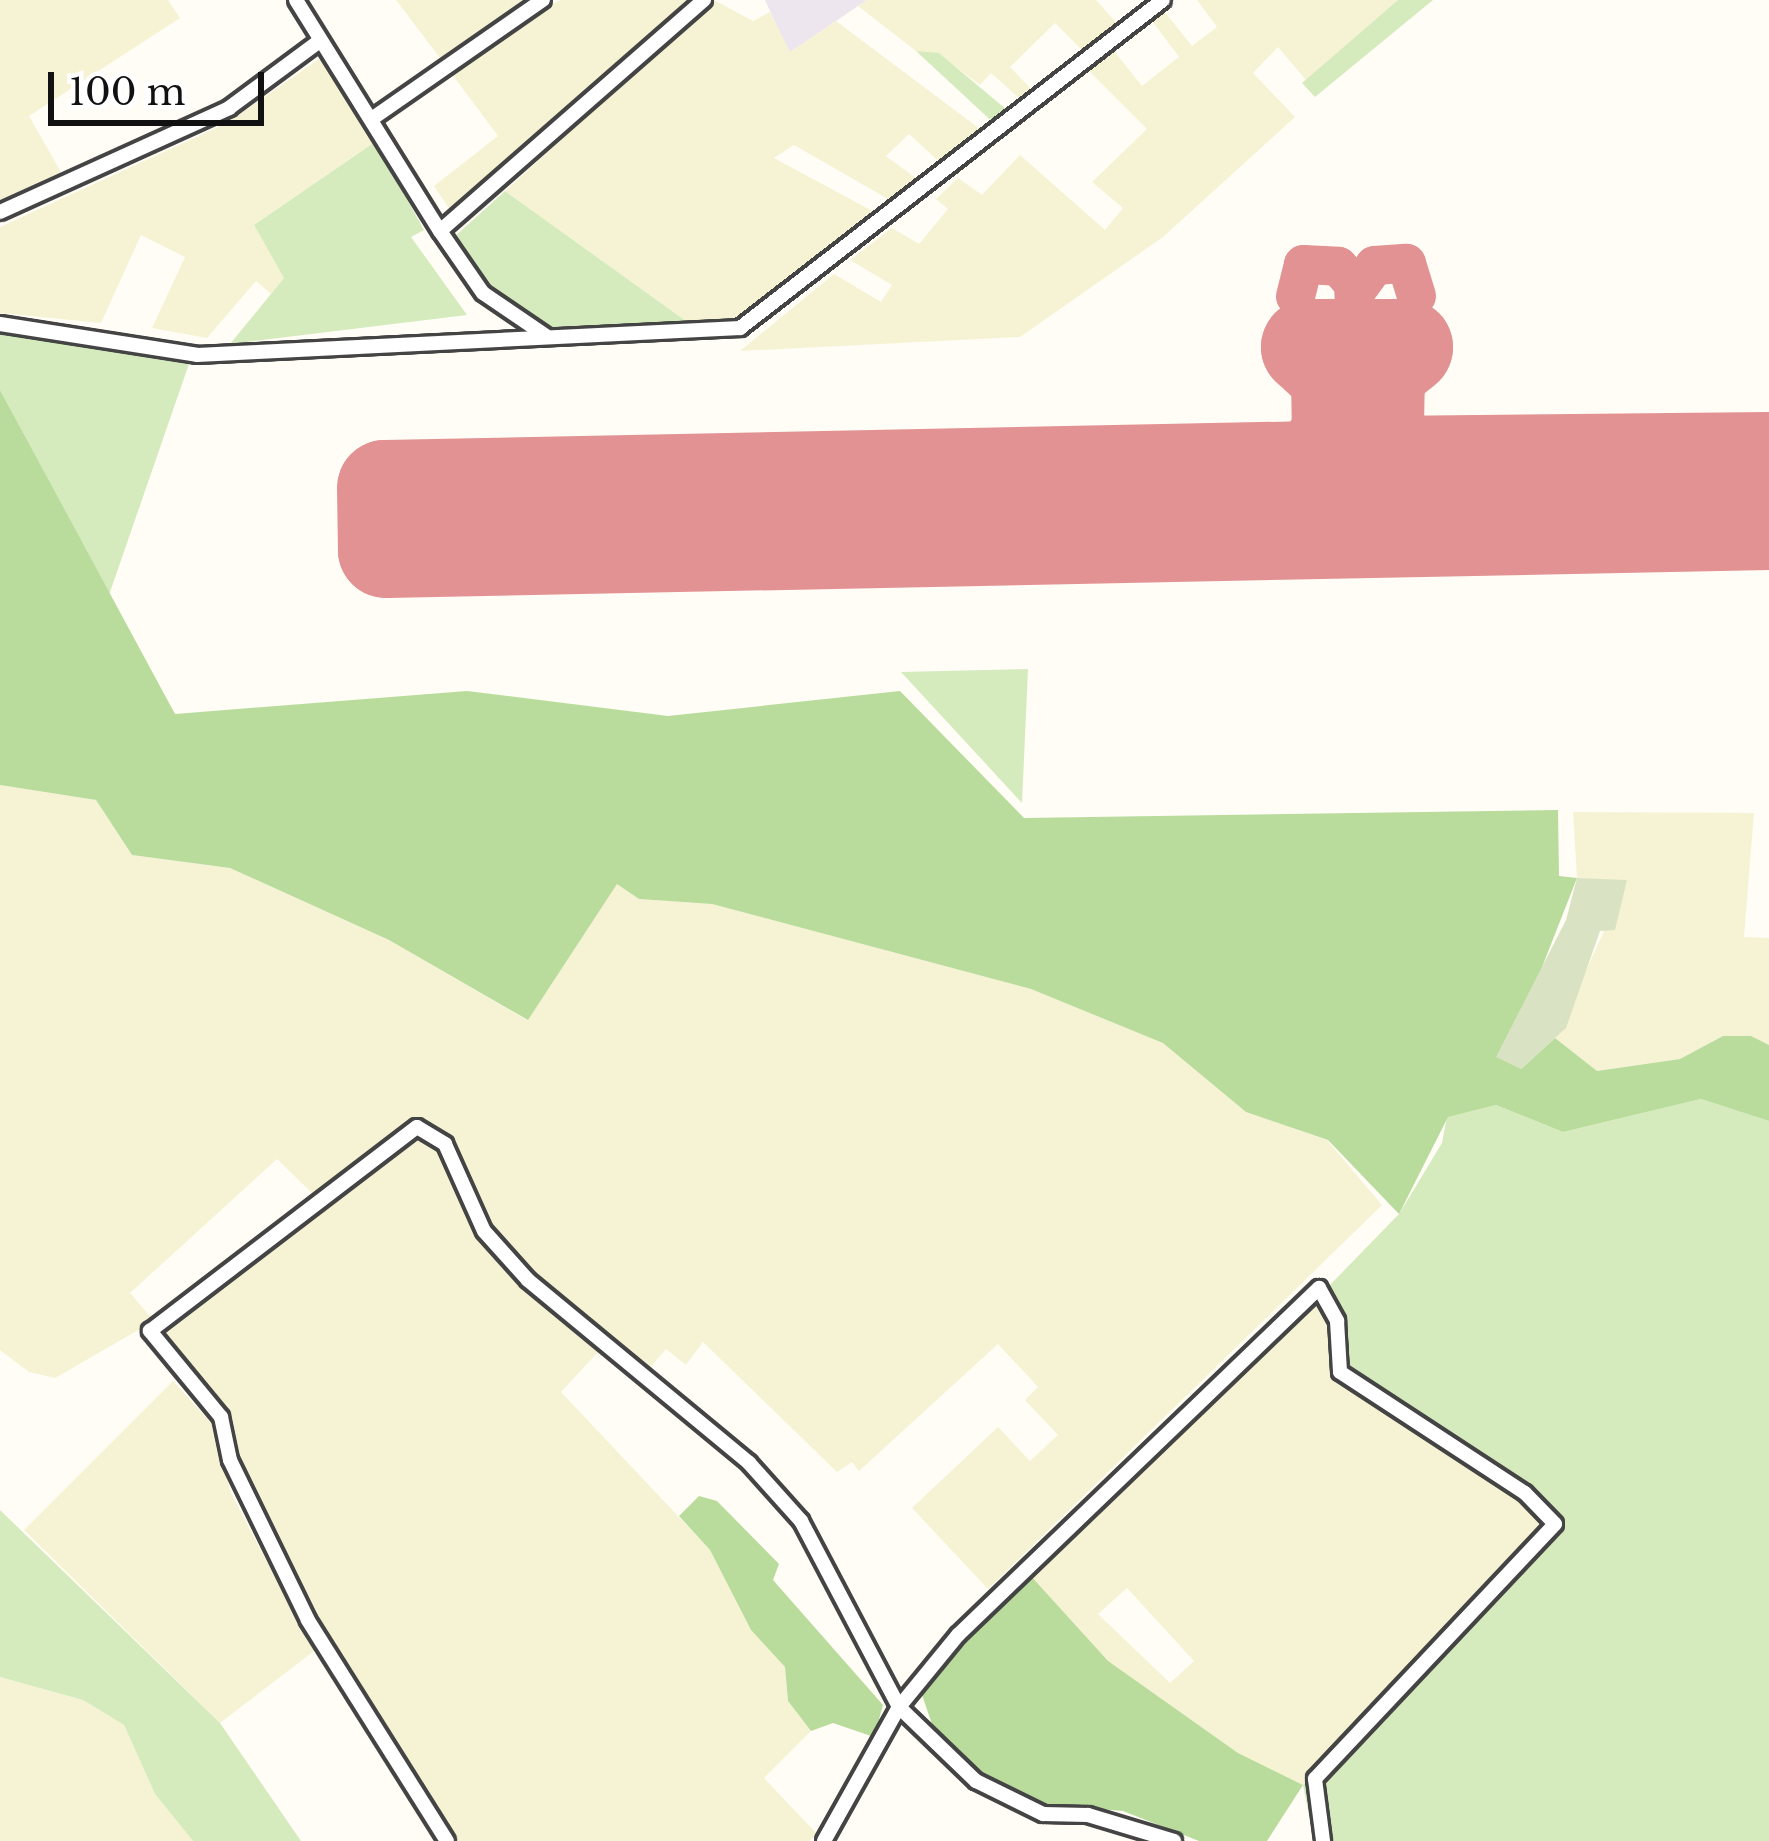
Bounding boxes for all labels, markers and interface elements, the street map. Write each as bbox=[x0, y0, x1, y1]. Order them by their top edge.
scale bar bbox=[54, 48, 270, 122]
text: 100 m bbox=[69, 70, 185, 115]

